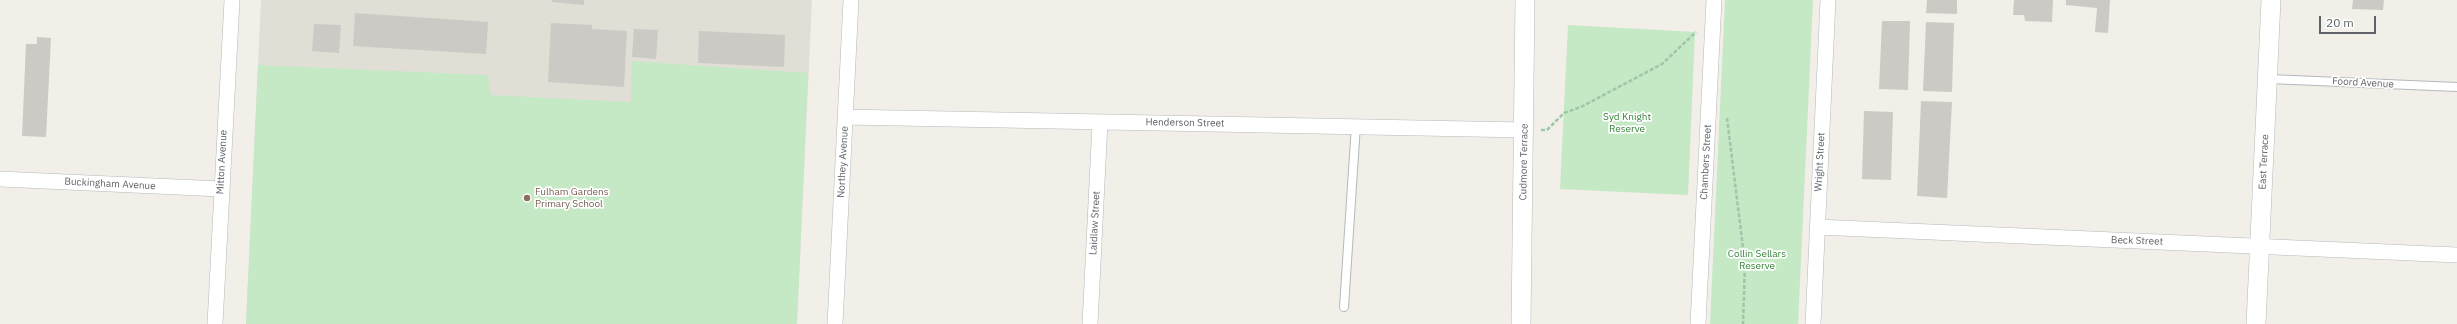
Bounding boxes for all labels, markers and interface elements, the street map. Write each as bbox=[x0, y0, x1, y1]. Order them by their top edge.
scale bar bbox=[2321, 8, 2378, 34]
text: 20 m bbox=[2326, 15, 2354, 30]
street label: Foord Avenue bbox=[2332, 75, 2394, 91]
park label: Syd Knight Reserve bbox=[1603, 111, 1651, 134]
street label: Henderson Street bbox=[1145, 116, 1225, 130]
street label: Cudmore Terrace bbox=[1517, 123, 1531, 201]
street label: Chambers Street bbox=[1698, 124, 1714, 200]
street label: Northey Avenue bbox=[835, 126, 851, 198]
street label: Mitton Avenue bbox=[214, 129, 230, 195]
street label: Wright Street bbox=[1812, 132, 1828, 192]
street label: East Terrace bbox=[2257, 134, 2271, 190]
street label: Buckingham Avenue bbox=[64, 176, 156, 192]
place label: Fulham Gardens Primary School bbox=[535, 186, 609, 210]
street label: Laidlaw Street bbox=[1087, 191, 1103, 255]
marker: Fulham Gardens Primary School bbox=[522, 193, 532, 203]
street label: Beck Street bbox=[2111, 234, 2163, 248]
park label: Collin Sellars Reserve bbox=[1728, 248, 1786, 272]

